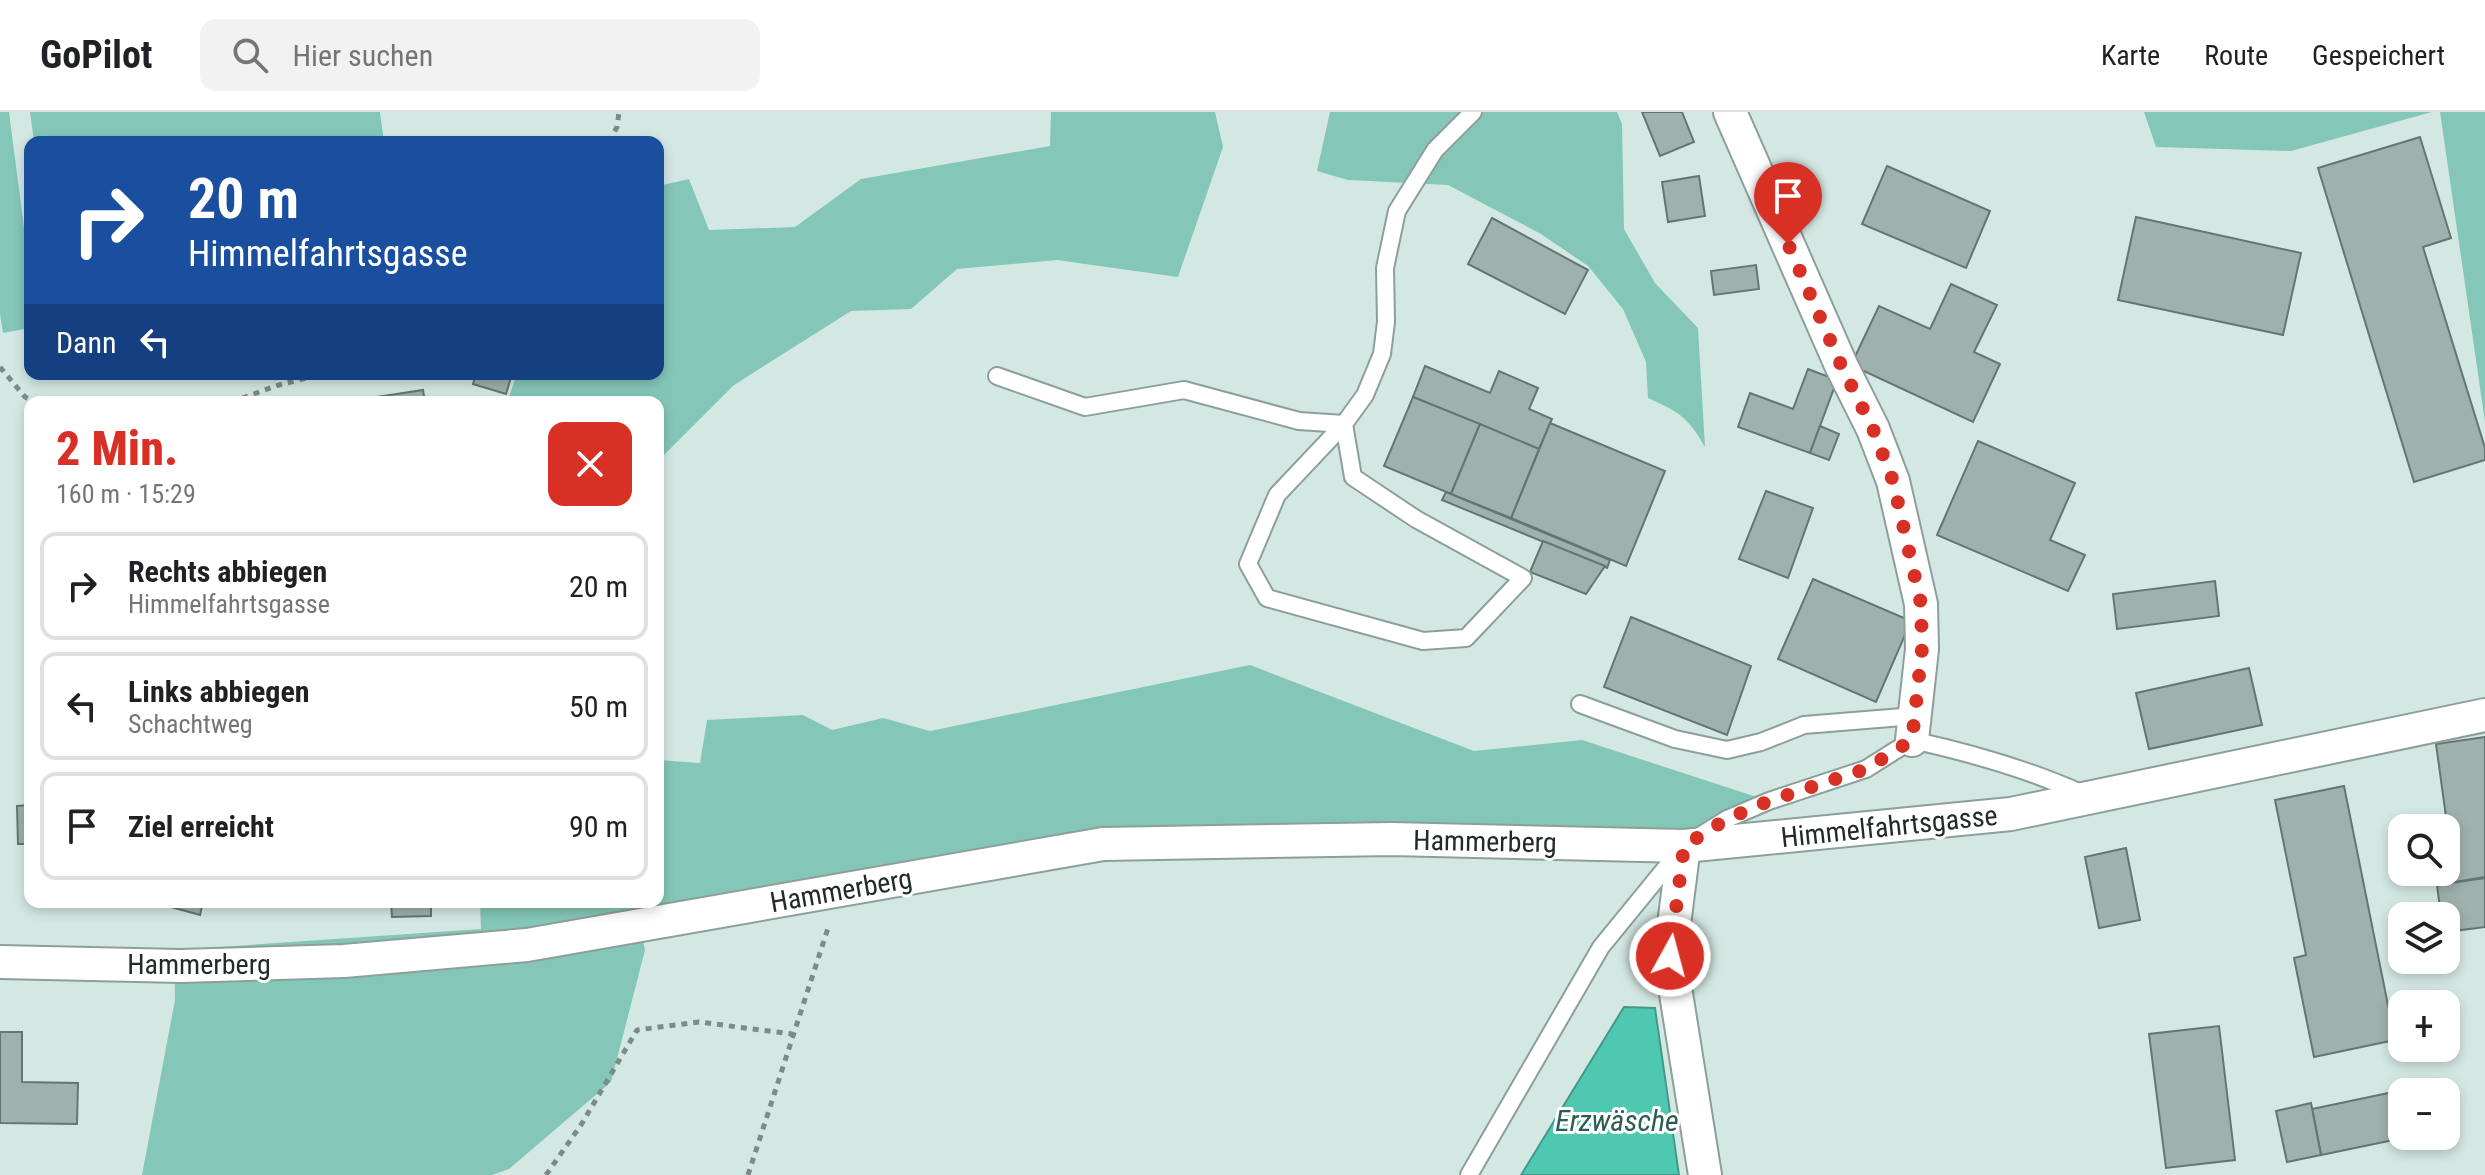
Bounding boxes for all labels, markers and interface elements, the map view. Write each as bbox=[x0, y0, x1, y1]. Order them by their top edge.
search box bbox=[200, 19, 760, 91]
text: GoPilot bbox=[40, 33, 152, 77]
icon: search bbox=[228, 33, 272, 77]
text: Hier suchen bbox=[292, 38, 433, 73]
text: Karte bbox=[2101, 39, 2160, 72]
text: Route bbox=[2204, 39, 2268, 72]
text: Gespeichert bbox=[2312, 39, 2445, 72]
pin bbox=[1754, 162, 1822, 244]
text: 20 m bbox=[188, 166, 299, 232]
icon: right bbox=[56, 168, 160, 272]
icon: arrive bbox=[1766, 174, 1810, 218]
text: Himmelfahrtsgasse bbox=[188, 233, 468, 275]
icon: left bbox=[133, 320, 177, 364]
text: Dann bbox=[56, 325, 117, 360]
text: 2 Min. bbox=[56, 420, 178, 477]
button: close bbox=[548, 422, 632, 506]
text: 160 m · 15:29 bbox=[56, 479, 196, 509]
text: Rechts abbiegen bbox=[128, 554, 327, 589]
icon: right bbox=[60, 564, 104, 608]
text: 20 m bbox=[569, 569, 628, 604]
text: Himmelfahrtsgasse bbox=[128, 589, 330, 619]
text: Links abbiegen bbox=[128, 674, 310, 709]
icon: left bbox=[60, 684, 104, 728]
text: 50 m bbox=[569, 689, 628, 724]
text: Schachtweg bbox=[128, 709, 253, 739]
street label: Himmelfahrtsgasse bbox=[1779, 799, 1999, 854]
icon: arrive bbox=[60, 804, 104, 848]
text: Ziel erreicht bbox=[128, 809, 274, 844]
text: 90 m bbox=[569, 809, 628, 844]
map controls bbox=[2388, 814, 2460, 1150]
button: search bbox=[2388, 814, 2460, 886]
street label: Hammerberg bbox=[1413, 824, 1557, 859]
street label: Hammerberg bbox=[768, 862, 915, 919]
button: layers bbox=[2388, 902, 2460, 974]
position arrow bbox=[1628, 914, 1712, 998]
street label: Hammerberg bbox=[127, 948, 271, 981]
button: + bbox=[2388, 990, 2460, 1062]
button: − bbox=[2388, 1078, 2460, 1150]
water label: Erzwäsche bbox=[1555, 1103, 1679, 1138]

